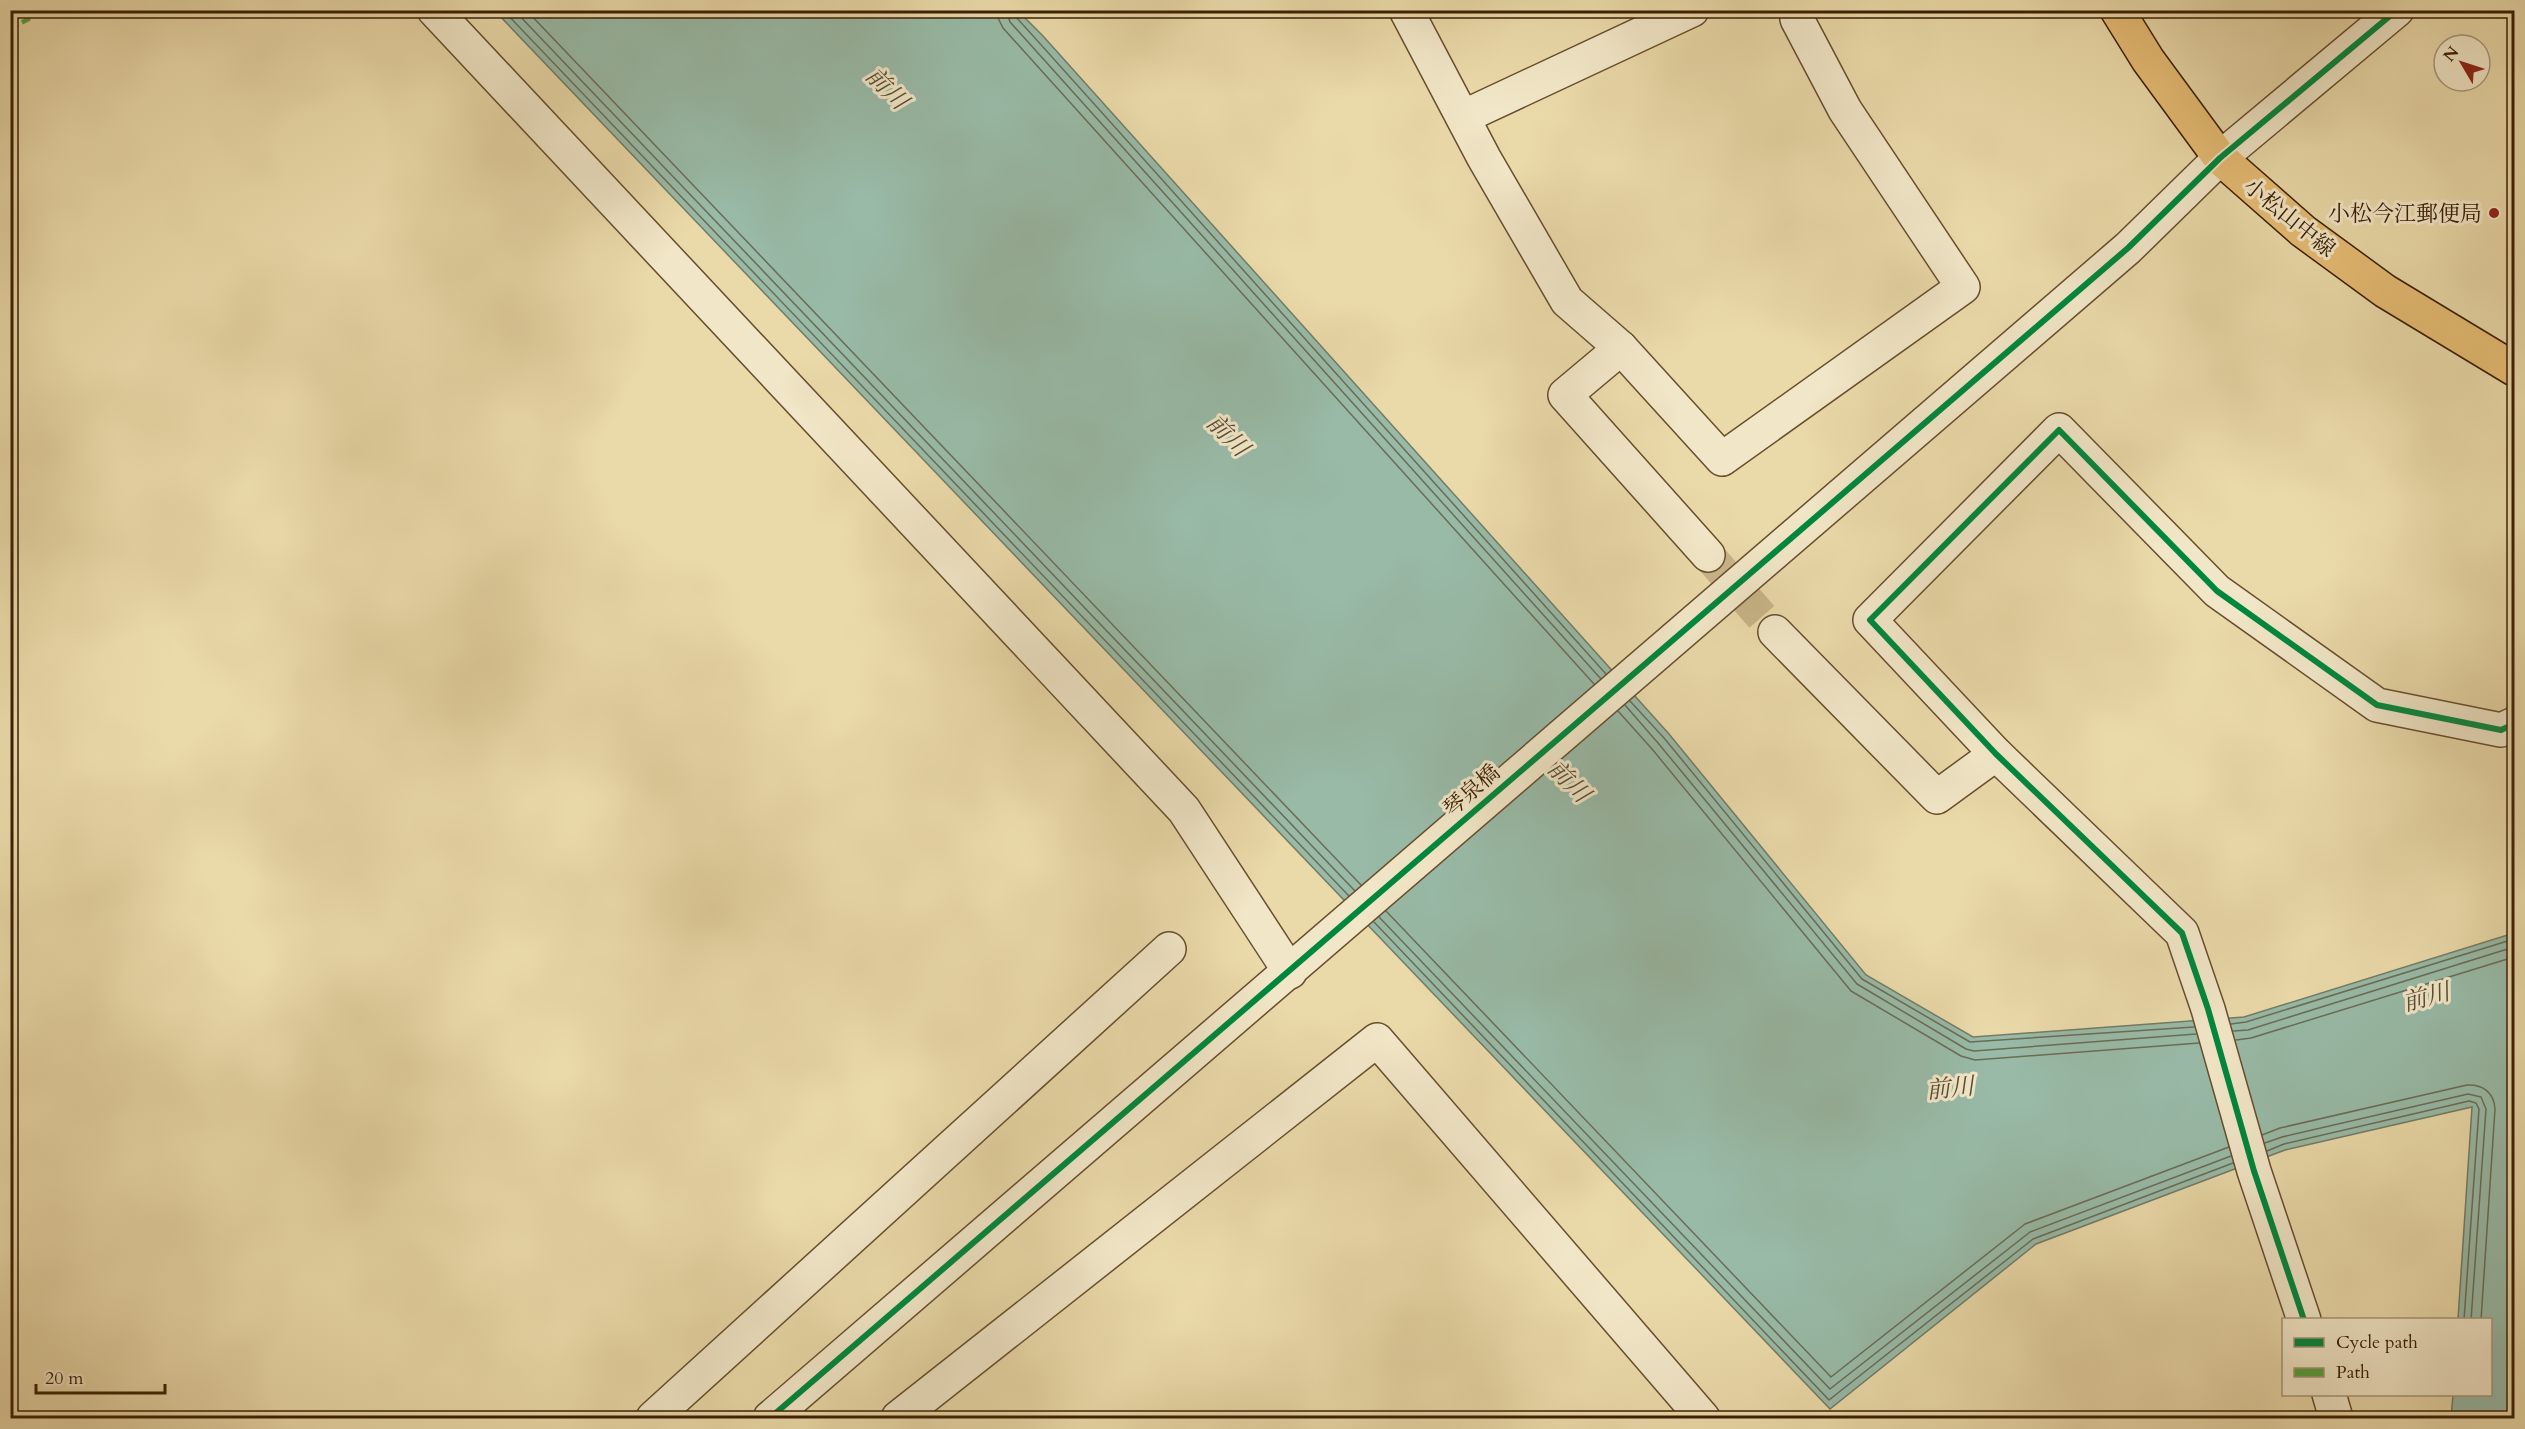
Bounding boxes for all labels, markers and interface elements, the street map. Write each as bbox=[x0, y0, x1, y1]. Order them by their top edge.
north arrow bbox=[2432, 33, 2492, 93]
text: N bbox=[2438, 42, 2464, 67]
water label: 前川 bbox=[858, 60, 917, 119]
street label: 小松山中線 bbox=[2237, 172, 2342, 264]
place label: 小松今江郵便局 bbox=[2328, 199, 2482, 229]
marker: 小松今江郵便局 bbox=[2487, 206, 2501, 220]
water label: 前川 bbox=[1199, 407, 1258, 466]
water label: 前川 bbox=[1540, 753, 1599, 812]
street label: 琴泉橋 bbox=[1437, 758, 1506, 824]
water label: 前川 bbox=[2399, 975, 2456, 1020]
water label: 前川 bbox=[1924, 1069, 1979, 1107]
legend bbox=[2282, 1318, 2492, 1396]
text: Cycle path bbox=[2336, 1330, 2418, 1355]
scale bar bbox=[36, 1357, 165, 1395]
text: Path bbox=[2336, 1360, 2370, 1385]
text: 20 m bbox=[45, 1366, 84, 1391]

